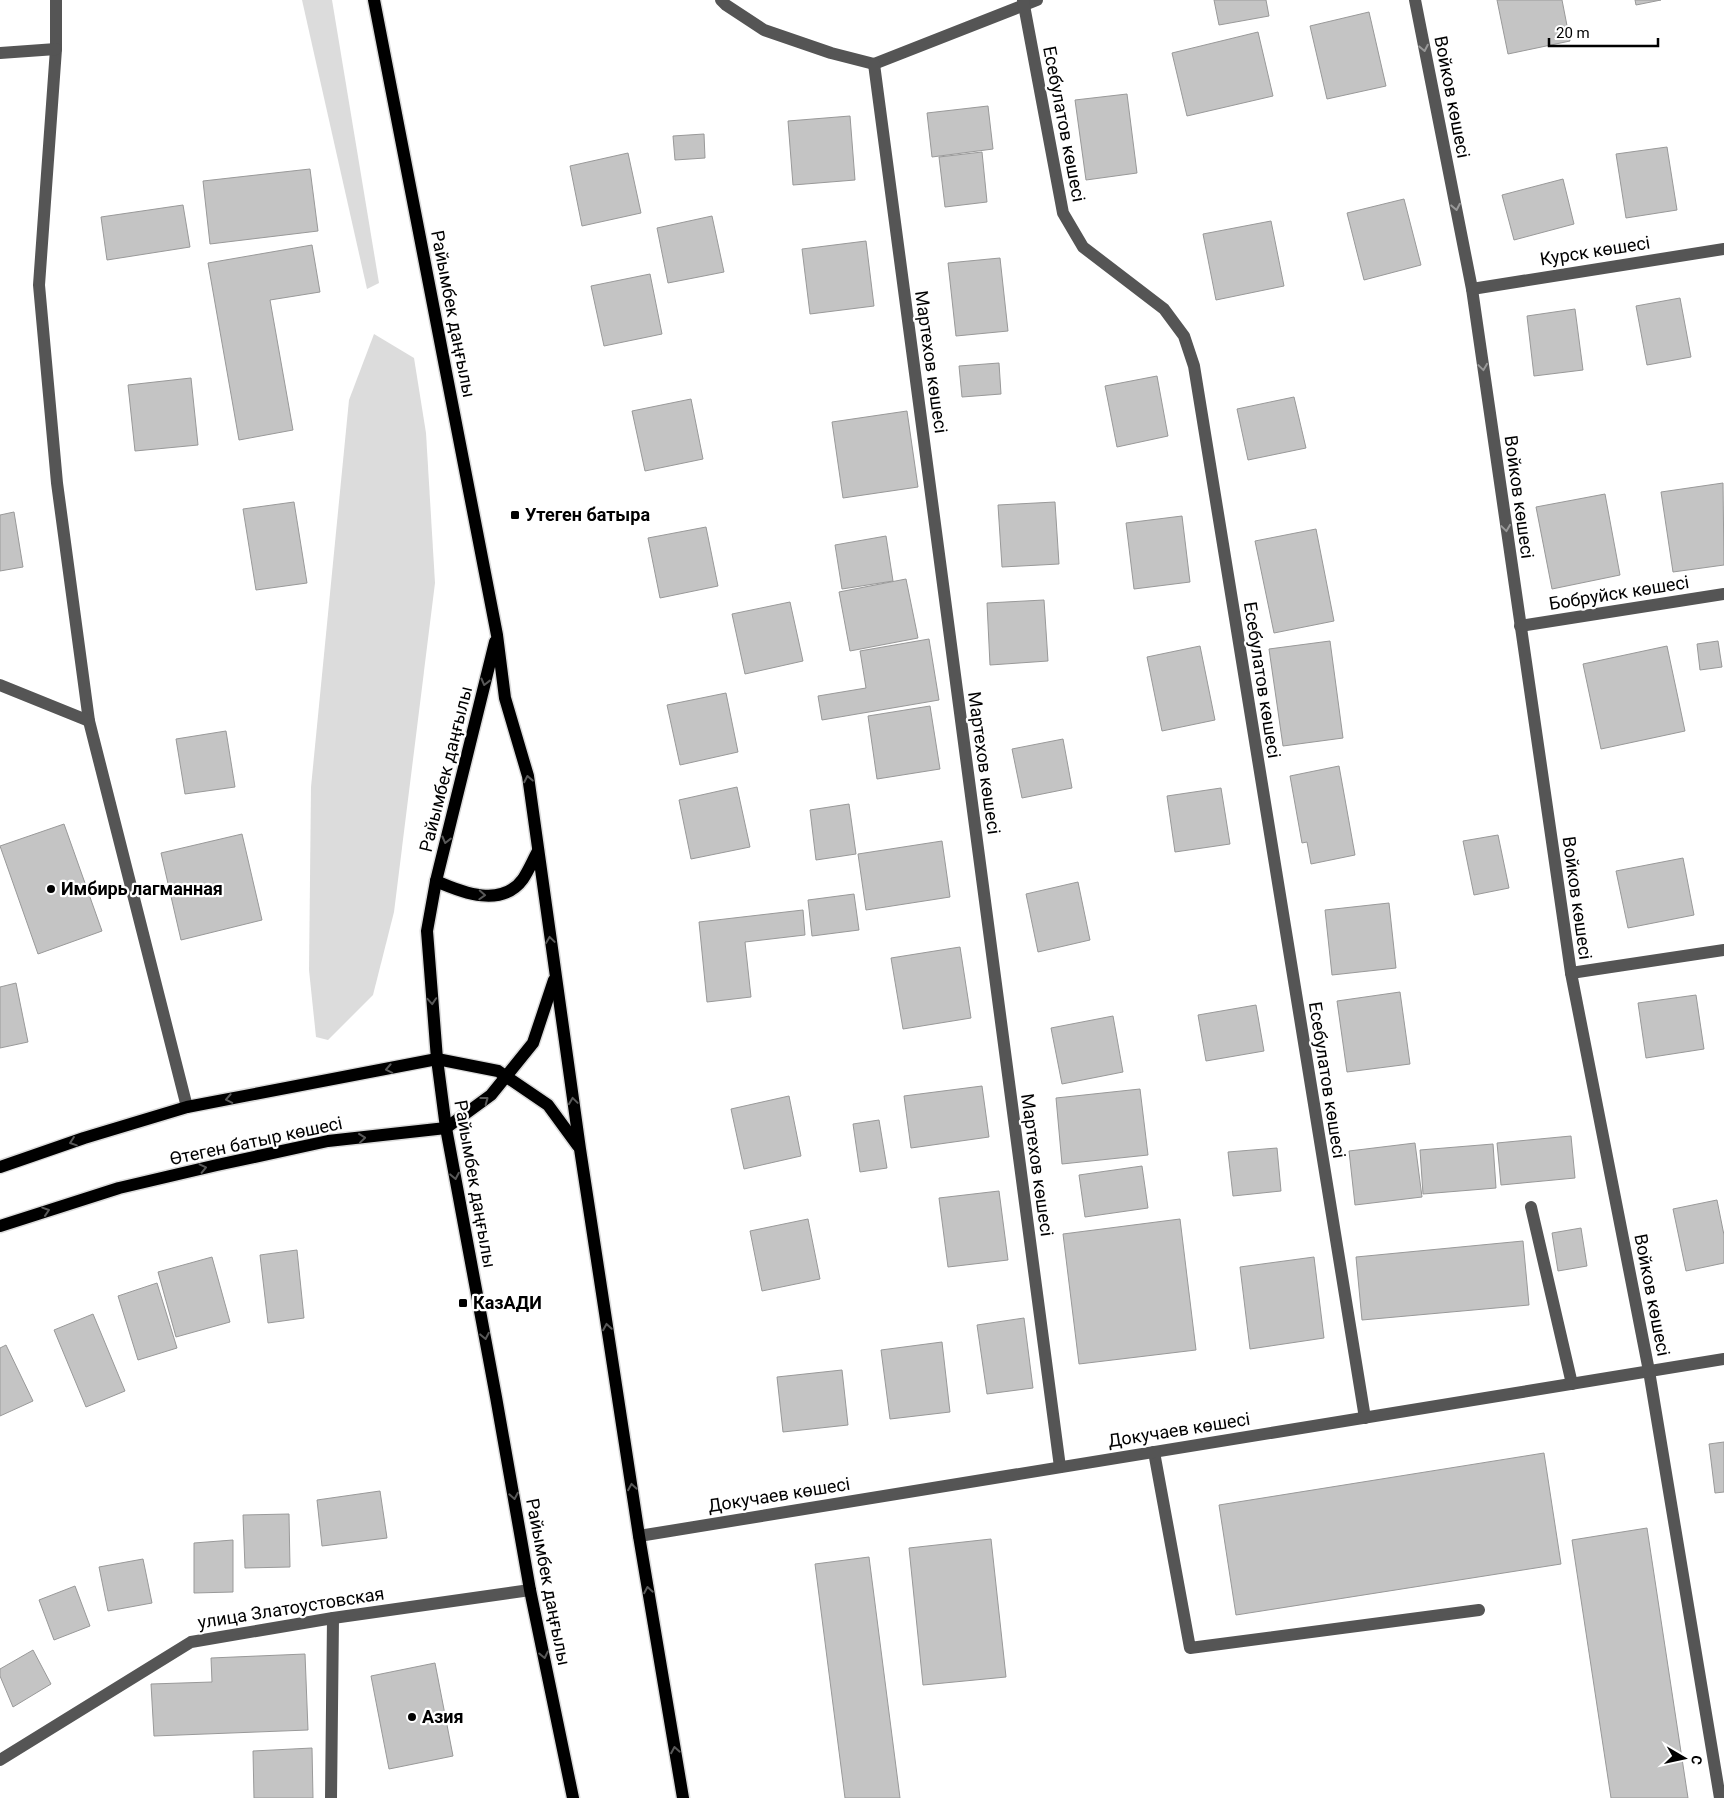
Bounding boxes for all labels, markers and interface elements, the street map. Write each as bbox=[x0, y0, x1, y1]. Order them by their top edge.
scale bar bbox=[1549, 15, 1658, 47]
text: 20 m bbox=[1556, 24, 1590, 42]
street label: Войков көшесі bbox=[1430, 34, 1475, 160]
one-way arrow bbox=[1419, 43, 1429, 52]
street label: Есебулатов көшесі bbox=[1039, 44, 1090, 204]
one-way arrow bbox=[1450, 203, 1461, 212]
street label: Райымбек даңғылы bbox=[427, 228, 480, 399]
street label: Курск көшесі bbox=[1538, 231, 1651, 270]
street label: Мартехов көшесі bbox=[911, 289, 952, 435]
one-way arrow bbox=[1478, 363, 1488, 372]
street label: Войков көшесі bbox=[1500, 434, 1539, 560]
place label: Утеген батыра bbox=[525, 504, 650, 525]
marker: Утеген батыра bbox=[509, 509, 521, 521]
one-way arrow bbox=[1500, 525, 1511, 533]
street label: Бобруйск көшесі bbox=[1547, 571, 1691, 614]
street label: Есебулатов көшесі bbox=[1240, 600, 1285, 760]
one-way arrow bbox=[480, 678, 491, 687]
street label: Райымбек даңғылы bbox=[415, 684, 476, 854]
street label: Мартехов көшесі bbox=[964, 690, 1005, 836]
one-way arrow bbox=[523, 775, 533, 784]
street label: Войков көшесі bbox=[1558, 835, 1597, 961]
one-way arrow bbox=[441, 836, 452, 845]
place label: Имбирь лагманная bbox=[61, 878, 223, 899]
marker: Имбирь лагманная bbox=[45, 883, 57, 895]
one-way arrow bbox=[479, 889, 487, 900]
one-way arrow bbox=[545, 936, 556, 944]
one-way arrow bbox=[427, 997, 438, 1005]
street label: Есебулатов көшесі bbox=[1305, 1000, 1350, 1160]
one-way arrow bbox=[385, 1063, 393, 1073]
street label: Мартехов көшесі bbox=[1017, 1092, 1058, 1238]
one-way arrow bbox=[225, 1094, 234, 1104]
one-way arrow bbox=[569, 1096, 579, 1105]
one-way arrow bbox=[479, 1097, 488, 1105]
street label: Райымбек даңғылы bbox=[450, 1098, 501, 1269]
street label: Өтеген батыр көшесі bbox=[168, 1112, 344, 1169]
one-way arrow bbox=[359, 1133, 367, 1144]
one-way arrow bbox=[69, 1136, 77, 1146]
one-way arrow bbox=[198, 1163, 207, 1174]
one-way arrow bbox=[449, 1172, 459, 1180]
one-way arrow bbox=[41, 1206, 50, 1216]
street label: Войков көшесі bbox=[1630, 1232, 1675, 1358]
place label: КазАДИ bbox=[473, 1292, 542, 1313]
marker: КазАДИ bbox=[457, 1297, 469, 1309]
one-way arrow bbox=[602, 1322, 613, 1330]
one-way arrow bbox=[479, 1331, 489, 1340]
street label: Докучаев көшесі bbox=[1106, 1408, 1252, 1451]
street label: Докучаев көшесі bbox=[706, 1473, 852, 1516]
one-way arrow bbox=[627, 1483, 637, 1492]
one-way arrow bbox=[508, 1491, 518, 1500]
street label: Райымбек даңғылы bbox=[522, 1496, 575, 1667]
street label: улица Златоустовская bbox=[196, 1582, 386, 1633]
one-way arrow bbox=[643, 1585, 654, 1593]
one-way arrow bbox=[538, 1651, 548, 1660]
place label: Азия bbox=[422, 1706, 464, 1727]
marker: Азия bbox=[406, 1711, 418, 1723]
north arrow bbox=[1659, 1733, 1709, 1783]
one-way arrow bbox=[671, 1746, 681, 1754]
text: С bbox=[1688, 1754, 1705, 1766]

